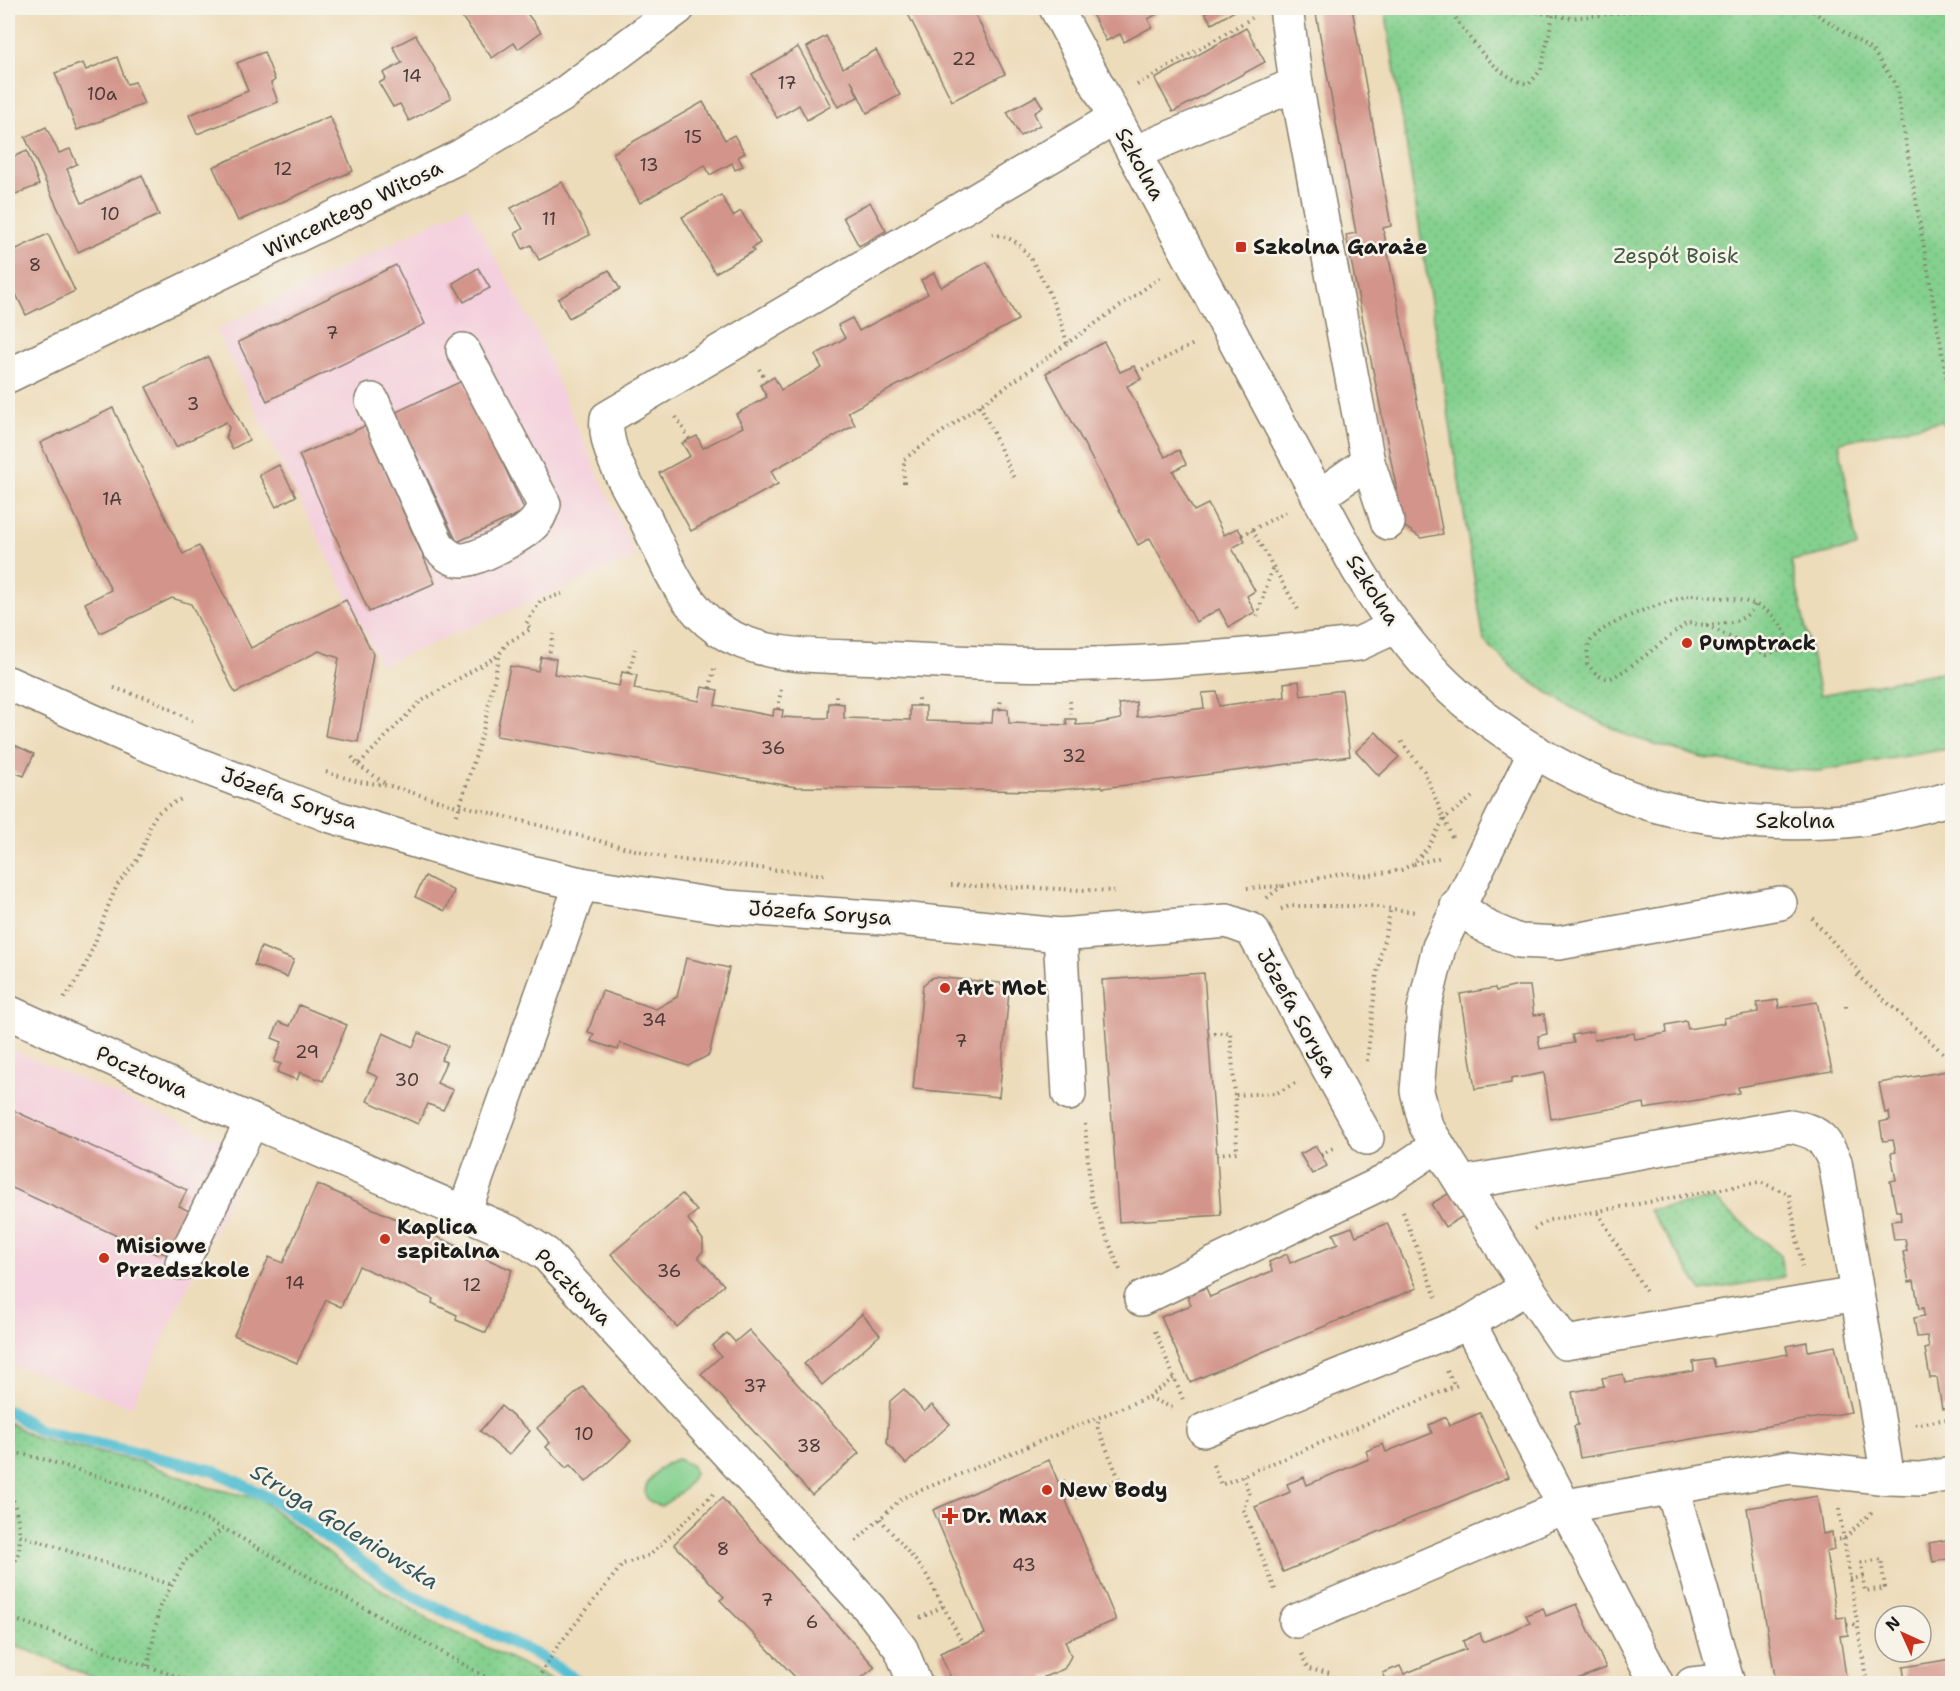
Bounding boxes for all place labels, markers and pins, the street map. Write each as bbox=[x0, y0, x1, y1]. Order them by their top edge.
place label: Szkolna Garaże bbox=[1253, 233, 1428, 261]
marker: Szkolna Garaże bbox=[1234, 240, 1248, 254]
place label: Pumptrack bbox=[1699, 629, 1816, 657]
marker: Pumptrack bbox=[1680, 636, 1694, 650]
place label: Art Mot bbox=[957, 974, 1047, 1002]
marker: Art Mot bbox=[938, 981, 952, 995]
place label: Kaplica szpitalna bbox=[397, 1213, 500, 1265]
place label: Misiowe Przedszkole bbox=[116, 1232, 250, 1284]
marker: Kaplica szpitalna bbox=[378, 1232, 392, 1246]
marker: Misiowe Przedszkole bbox=[97, 1251, 111, 1265]
place label: New Body bbox=[1059, 1476, 1168, 1504]
marker: New Body bbox=[1040, 1483, 1054, 1497]
place label: Dr. Max bbox=[962, 1502, 1047, 1530]
marker: Dr. Max bbox=[943, 1509, 957, 1523]

